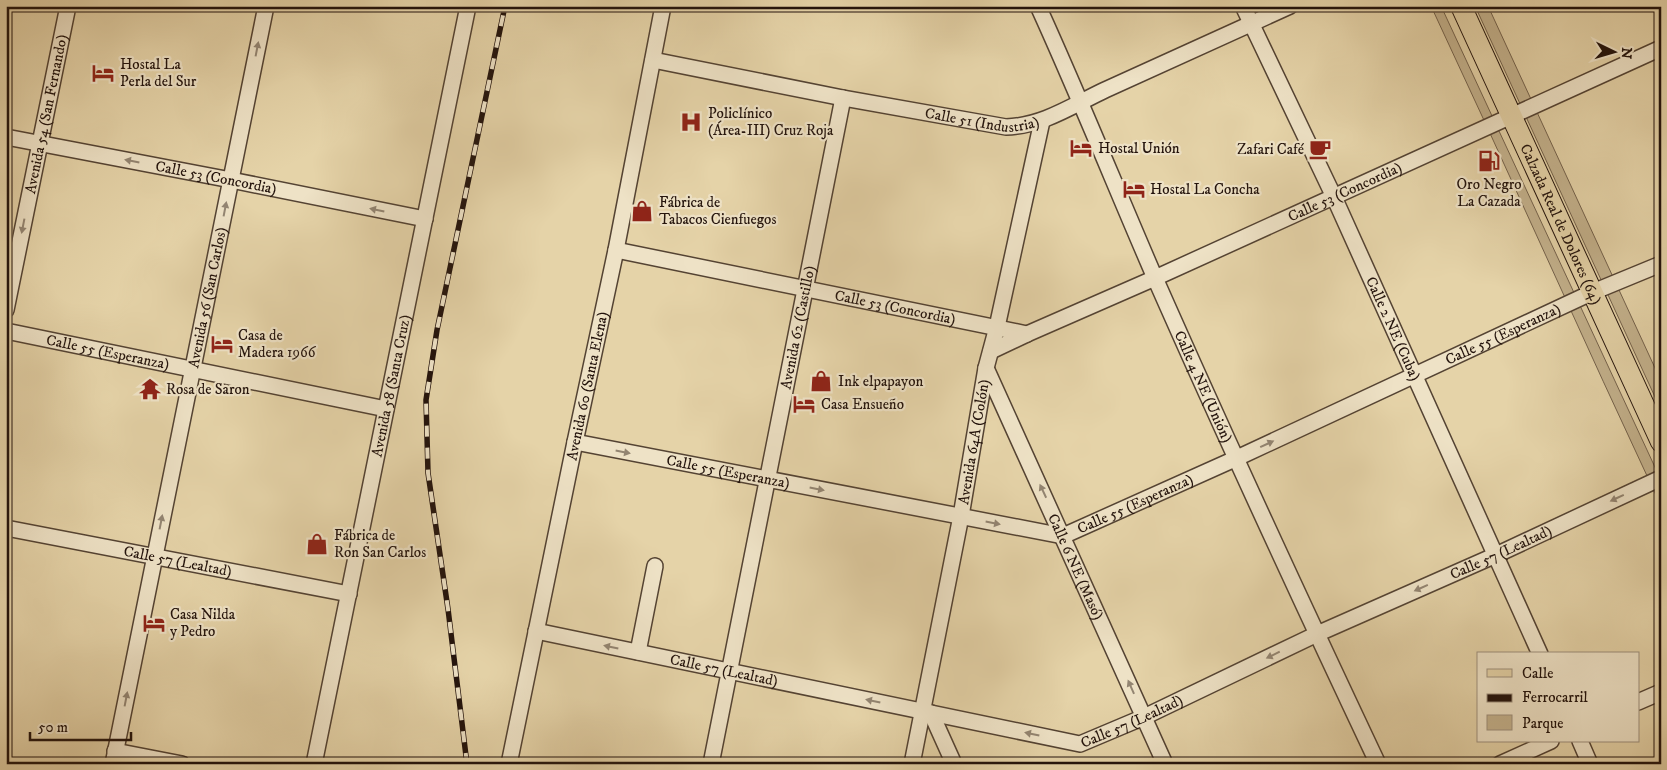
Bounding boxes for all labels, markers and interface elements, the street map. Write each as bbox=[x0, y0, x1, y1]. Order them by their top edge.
north arrow bbox=[1590, 28, 1640, 78]
street label: Avenida 54 (San Fernando) bbox=[21, 33, 72, 195]
one-way arrow bbox=[253, 42, 261, 57]
text: N bbox=[1616, 47, 1635, 60]
place label: Hostal La Perla del Sur bbox=[120, 55, 197, 91]
hotel icon: Hostal La Perla del Sur bbox=[90, 60, 116, 86]
place label: Policlínico (Área-III) Cruz Roja bbox=[708, 104, 834, 140]
street label: Calle 51 (Industria) bbox=[923, 104, 1042, 137]
hospital icon: Policlínico (Área-III) Cruz Roja bbox=[678, 109, 704, 135]
hotel icon: Hostal Unión bbox=[1068, 135, 1094, 161]
cafe icon: Zafari Café bbox=[1307, 136, 1333, 162]
place label: Hostal Unión bbox=[1098, 139, 1180, 158]
place label: Zafari Café bbox=[1237, 140, 1305, 159]
street label: Calzada Real de Dolores (64) bbox=[1516, 141, 1606, 308]
fuel station icon: Oro Negro La Cazada bbox=[1476, 148, 1502, 174]
one-way arrow bbox=[124, 157, 139, 165]
street label: Calle 53 (Concordia) bbox=[154, 157, 278, 199]
street label: Calle 53 (Concordia) bbox=[1285, 158, 1405, 226]
place label: Oro Negro La Cazada bbox=[1456, 175, 1522, 211]
hotel icon: Hostal La Concha bbox=[1121, 176, 1147, 202]
place label: Hostal La Concha bbox=[1150, 180, 1260, 199]
place label: Fábrica de Tabacos Cienfuegos bbox=[659, 193, 776, 229]
shop icon: Fábrica de Tabacos Cienfuegos bbox=[629, 198, 655, 224]
one-way arrow bbox=[221, 200, 229, 216]
one-way arrow bbox=[369, 205, 385, 213]
one-way arrow bbox=[19, 218, 27, 234]
street label: Avenida 56 (San Carlos) bbox=[184, 225, 231, 370]
street label: Avenida 62 (Castillo) bbox=[776, 264, 820, 391]
street label: Calle 2 NE (Cuba) bbox=[1361, 274, 1425, 384]
street label: Calle 53 (Concordia) bbox=[833, 286, 957, 329]
street label: Calle 55 (Esperanza) bbox=[1442, 299, 1564, 370]
street label: Avenida 60 (Santa Elena) bbox=[562, 310, 613, 462]
street label: Avenida 58 (Santa Cruz) bbox=[368, 313, 415, 459]
place label: Casa de Madera 1966 bbox=[238, 326, 317, 362]
street label: Calle 4 NE (Unión) bbox=[1170, 328, 1237, 446]
street label: Calle 55 (Esperanza) bbox=[45, 331, 171, 374]
hotel icon: Casa de Madera 1966 bbox=[209, 331, 235, 357]
shop icon: Ink elpapayon bbox=[808, 368, 834, 394]
place label: Ink elpapayon bbox=[838, 372, 923, 391]
temple icon: Rosa de Saron bbox=[137, 376, 163, 402]
street label: Avenida 64A (Colón) bbox=[954, 378, 994, 506]
place label: Rosa de Saron bbox=[166, 380, 250, 399]
hotel icon: Casa Ensueño bbox=[791, 391, 817, 417]
place label: Casa Ensueño bbox=[821, 395, 904, 414]
one-way arrow bbox=[1260, 440, 1274, 448]
one-way arrow bbox=[615, 448, 631, 456]
street label: Calle 55 (Esperanza) bbox=[665, 451, 791, 493]
street label: Calle 55 (Esperanza) bbox=[1074, 470, 1196, 538]
one-way arrow bbox=[1038, 484, 1046, 498]
one-way arrow bbox=[809, 485, 825, 493]
one-way arrow bbox=[1609, 494, 1624, 502]
street label: Calle 6 NE (Masó) bbox=[1043, 511, 1108, 623]
one-way arrow bbox=[158, 514, 166, 530]
one-way arrow bbox=[986, 519, 1002, 527]
street label: Calle 57 (Lealtad) bbox=[1447, 521, 1555, 584]
place label: Fábrica de Ron San Carlos bbox=[334, 526, 426, 562]
shop icon: Fábrica de Ron San Carlos bbox=[304, 531, 330, 557]
street label: Calle 57 (Lealtad) bbox=[122, 542, 234, 581]
one-way arrow bbox=[1414, 584, 1428, 592]
place label: Casa Nilda y Pedro bbox=[170, 605, 236, 641]
hotel icon: Casa Nilda y Pedro bbox=[141, 610, 167, 636]
one-way arrow bbox=[604, 643, 619, 651]
street label: Calle 57 (Lealtad) bbox=[668, 650, 780, 691]
one-way arrow bbox=[1266, 651, 1280, 659]
legend bbox=[1477, 652, 1640, 742]
text: Calle bbox=[1522, 664, 1554, 683]
one-way arrow bbox=[1127, 680, 1135, 694]
text: Ferrocarril bbox=[1522, 688, 1588, 707]
one-way arrow bbox=[122, 690, 130, 706]
street label: Calle 57 (Lealtad) bbox=[1078, 691, 1186, 753]
one-way arrow bbox=[866, 697, 881, 705]
scale bar bbox=[30, 710, 131, 742]
text: Parque bbox=[1522, 714, 1563, 733]
text: 50 m bbox=[38, 718, 68, 737]
one-way arrow bbox=[1025, 730, 1040, 738]

